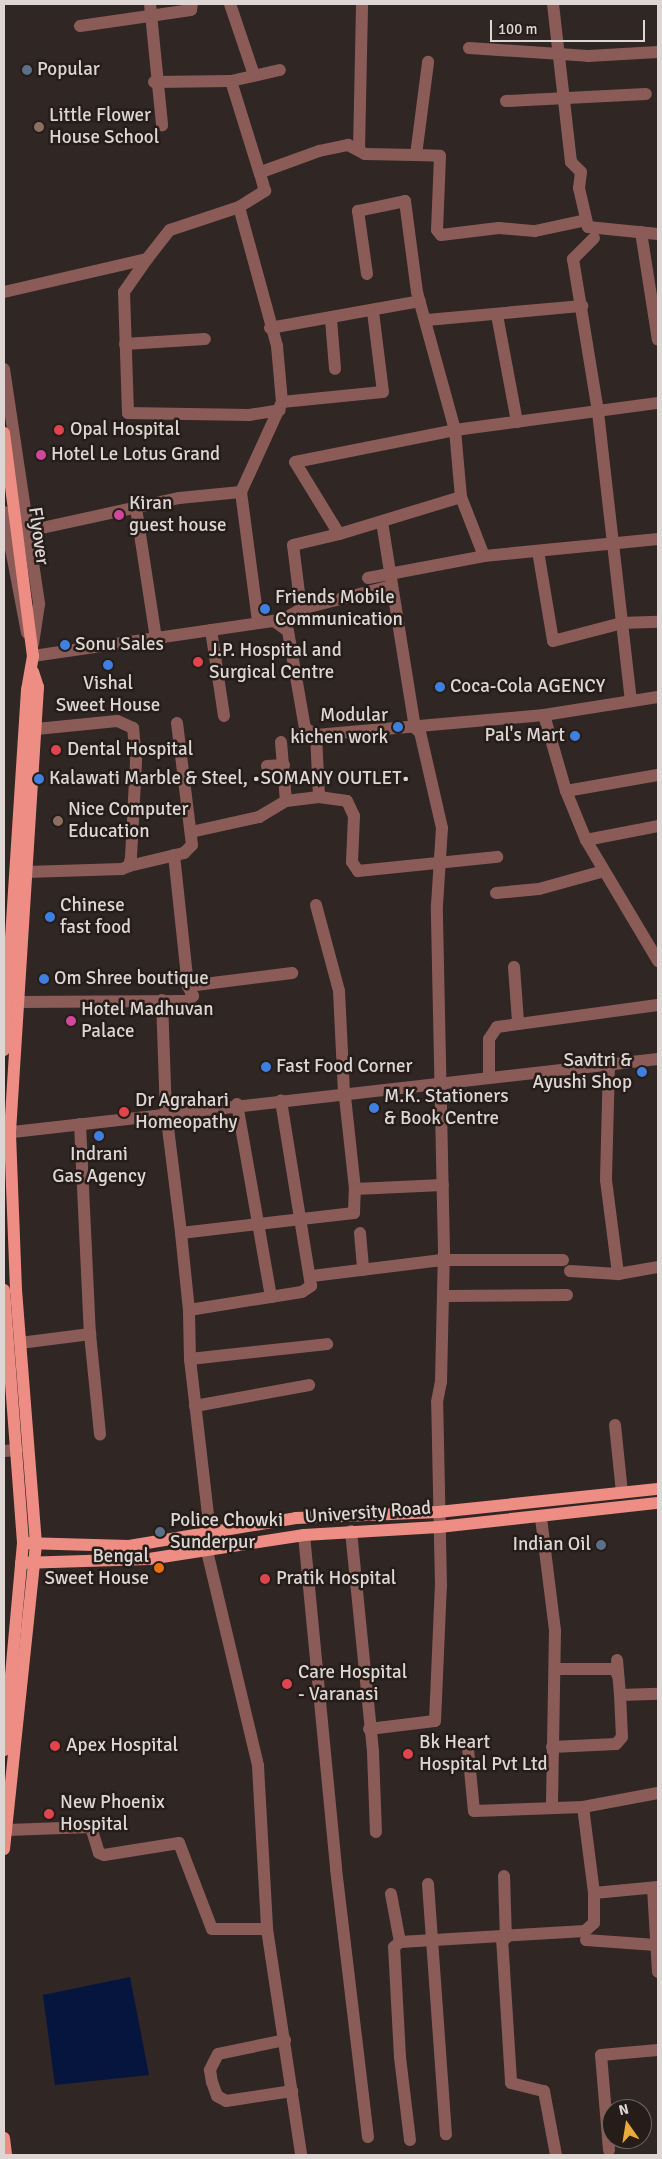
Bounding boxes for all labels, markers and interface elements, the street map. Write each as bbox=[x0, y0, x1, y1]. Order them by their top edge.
scale bar bbox=[492, 10, 647, 42]
text: 100 m bbox=[498, 20, 538, 38]
place label: Popular bbox=[37, 59, 100, 81]
marker: Popular bbox=[21, 64, 33, 76]
place label: Little Flower House School bbox=[49, 105, 159, 149]
marker: Little Flower House School bbox=[33, 121, 45, 133]
place label: Opal Hospital bbox=[70, 419, 180, 441]
marker: Opal Hospital bbox=[52, 423, 66, 437]
place label: Hotel Le Lotus Grand bbox=[51, 444, 220, 466]
marker: Hotel Le Lotus Grand bbox=[35, 449, 47, 461]
place label: Kiran guest house bbox=[129, 493, 226, 537]
street label: Flyover bbox=[23, 505, 53, 567]
marker: Kiran guest house bbox=[113, 509, 125, 521]
place label: Friends Mobile Communication bbox=[275, 587, 403, 631]
marker: Friends Mobile Communication bbox=[259, 603, 271, 615]
place label: Sonu Sales bbox=[75, 634, 164, 656]
marker: Sonu Sales bbox=[59, 639, 71, 651]
place label: J.P. Hospital and Surgical Centre bbox=[209, 640, 342, 684]
marker: J.P. Hospital and Surgical Centre bbox=[191, 655, 205, 669]
marker: Vishal Sweet House bbox=[102, 659, 114, 671]
place label: Vishal Sweet House bbox=[56, 673, 160, 717]
place label: Coca-Cola AGENCY bbox=[450, 676, 605, 698]
marker: Coca-Cola AGENCY bbox=[434, 681, 446, 693]
place label: Modular kichen work bbox=[290, 705, 388, 749]
marker: Modular kichen work bbox=[392, 721, 404, 733]
place label: Pal's Mart bbox=[485, 725, 565, 747]
marker: Pal's Mart bbox=[569, 730, 581, 742]
place label: Dental Hospital bbox=[67, 739, 193, 761]
marker: Dental Hospital bbox=[49, 743, 63, 757]
place label: Kalawati Marble & Steel, •SOMANY OUTLET• bbox=[49, 768, 410, 790]
marker: Kalawati Marble & Steel, •SOMANY OUTLET• bbox=[33, 773, 45, 785]
place label: Nice Computer Education bbox=[68, 799, 188, 843]
marker: Nice Computer Education bbox=[52, 815, 64, 827]
place label: Chinese fast food bbox=[60, 895, 131, 939]
marker: Chinese fast food bbox=[44, 911, 56, 923]
place label: Om Shree boutique bbox=[54, 968, 209, 990]
marker: Om Shree boutique bbox=[38, 973, 50, 985]
place label: Hotel Madhuvan Palace bbox=[81, 999, 214, 1043]
marker: Hotel Madhuvan Palace bbox=[65, 1015, 77, 1027]
place label: Savitri & Ayushi Shop bbox=[533, 1050, 632, 1094]
place label: Fast Food Corner bbox=[276, 1056, 412, 1078]
marker: Fast Food Corner bbox=[260, 1061, 272, 1073]
marker: Savitri & Ayushi Shop bbox=[636, 1066, 648, 1078]
place label: M.K. Stationers & Book Centre bbox=[384, 1086, 508, 1130]
place label: Dr Agrahari Homeopathy bbox=[135, 1090, 237, 1134]
marker: M.K. Stationers & Book Centre bbox=[368, 1102, 380, 1114]
marker: Dr Agrahari Homeopathy bbox=[117, 1105, 131, 1119]
marker: Indrani Gas Agency bbox=[93, 1130, 105, 1142]
place label: Indrani Gas Agency bbox=[52, 1144, 146, 1188]
street label: University Road bbox=[304, 1497, 432, 1529]
place label: Police Chowki Sunderpur bbox=[170, 1510, 283, 1554]
marker: Police Chowki Sunderpur bbox=[154, 1526, 166, 1538]
place label: Indian Oil bbox=[512, 1534, 591, 1556]
marker: Indian Oil bbox=[595, 1539, 607, 1551]
place label: Bengal Sweet House bbox=[45, 1546, 149, 1590]
marker: Bengal Sweet House bbox=[153, 1562, 165, 1574]
place label: Pratik Hospital bbox=[276, 1568, 396, 1590]
marker: Pratik Hospital bbox=[258, 1572, 272, 1586]
place label: Care Hospital - Varanasi bbox=[298, 1662, 407, 1706]
marker: Care Hospital - Varanasi bbox=[280, 1677, 294, 1691]
place label: Bk Heart Hospital Pvt Ltd bbox=[419, 1732, 548, 1776]
place label: Apex Hospital bbox=[66, 1735, 178, 1757]
marker: Apex Hospital bbox=[48, 1739, 62, 1753]
marker: Bk Heart Hospital Pvt Ltd bbox=[401, 1747, 415, 1761]
place label: New Phoenix Hospital bbox=[60, 1792, 165, 1836]
marker: New Phoenix Hospital bbox=[42, 1807, 56, 1821]
north arrow bbox=[602, 2099, 652, 2149]
text: N bbox=[617, 2100, 630, 2119]

